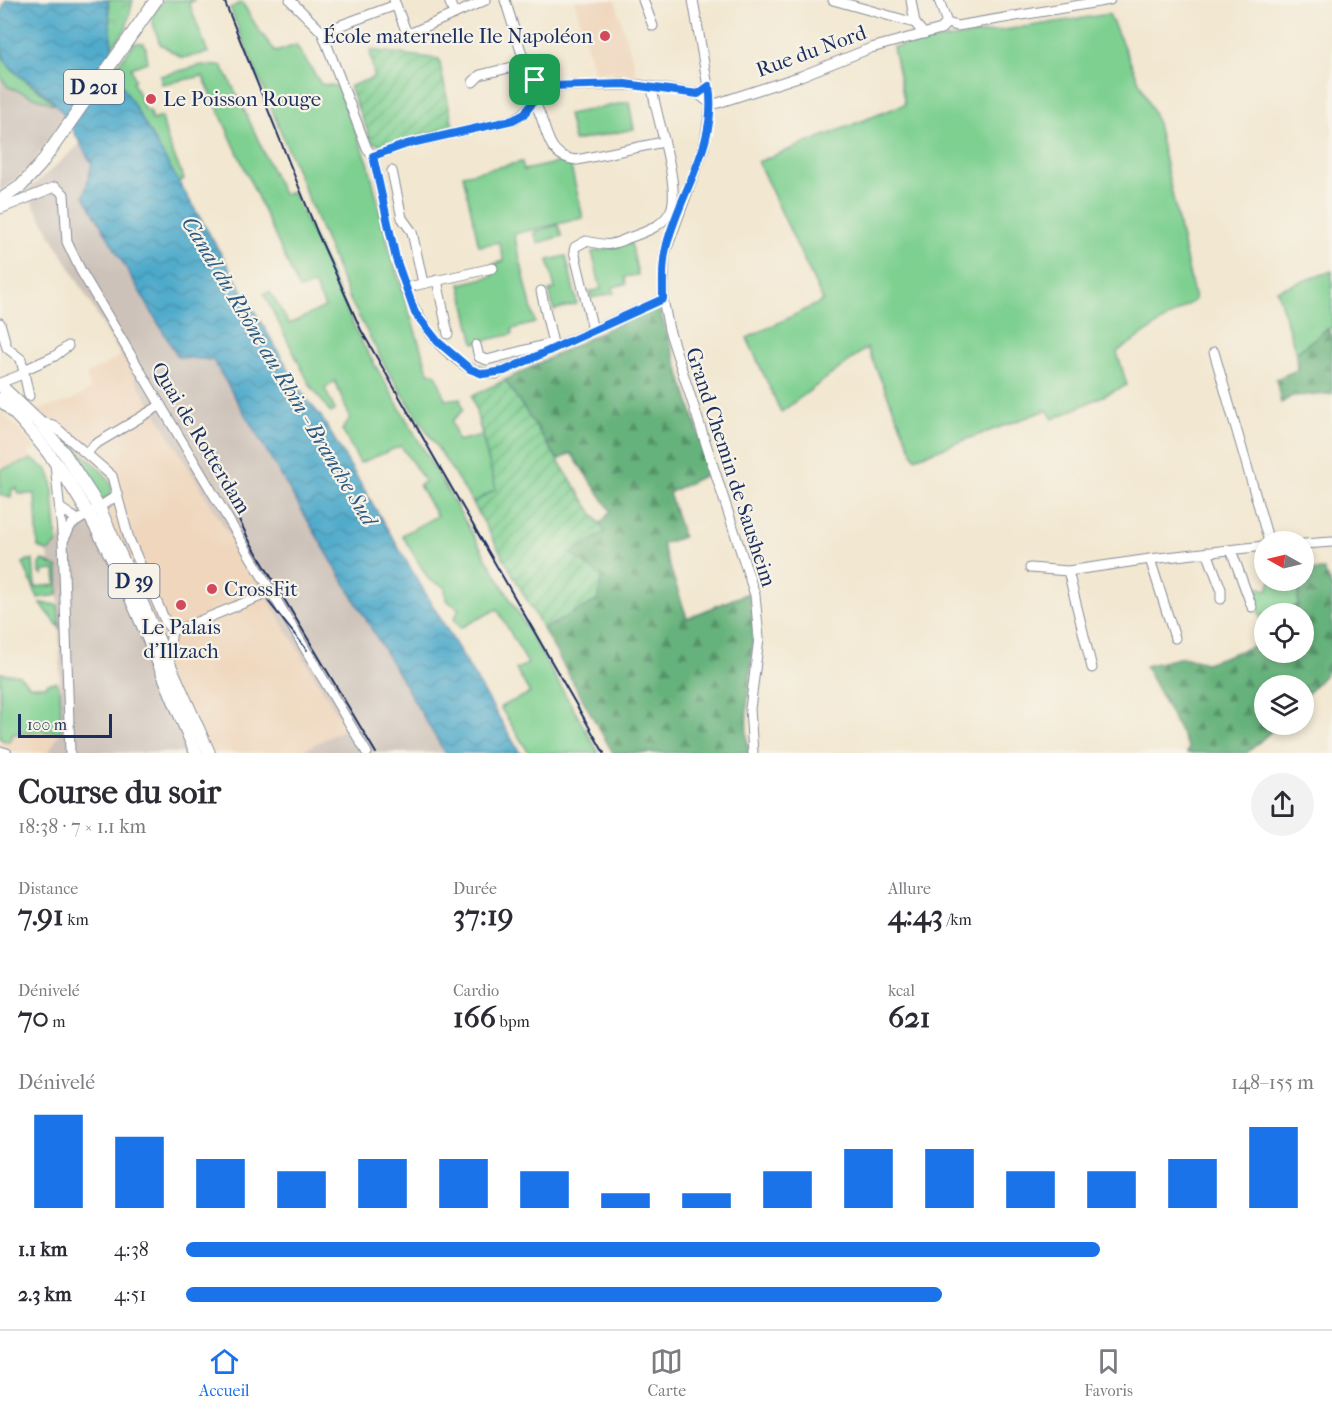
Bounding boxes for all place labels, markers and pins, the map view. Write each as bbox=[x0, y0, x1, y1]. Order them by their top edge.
place label: École maternelle Ile Napoléon bbox=[323, 24, 593, 48]
marker: École maternelle Ile Napoléon bbox=[598, 29, 612, 43]
pin bbox=[509, 54, 560, 105]
place label: Le Poisson Rouge bbox=[163, 87, 321, 111]
marker: Le Poisson Rouge bbox=[144, 92, 158, 106]
place label: CrossFit bbox=[224, 577, 298, 601]
marker: CrossFit bbox=[205, 582, 219, 596]
marker: Le Palais d'Illzach bbox=[174, 598, 188, 612]
place label: Le Palais d'Illzach bbox=[141, 615, 221, 663]

